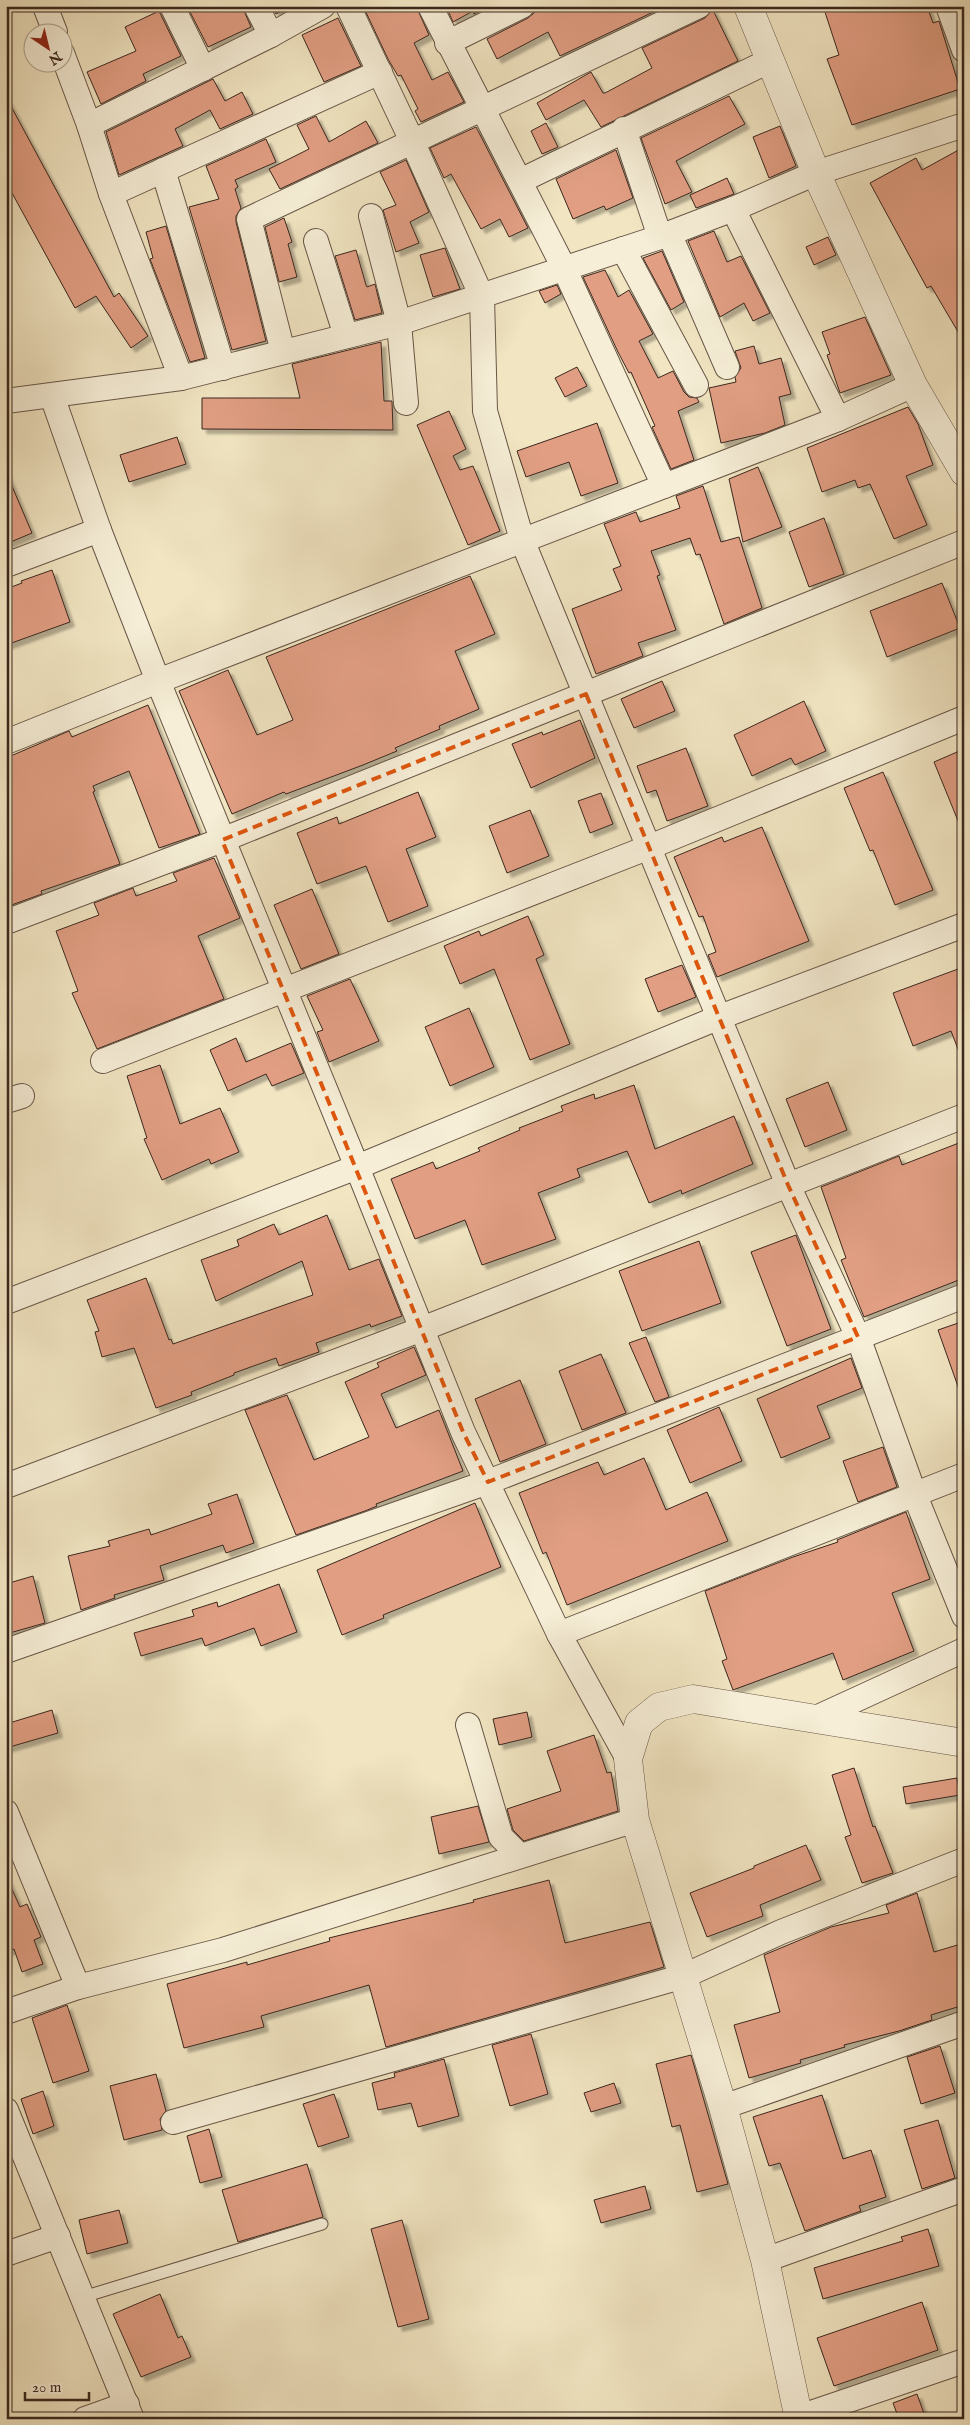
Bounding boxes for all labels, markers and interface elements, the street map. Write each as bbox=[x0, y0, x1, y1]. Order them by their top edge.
north arrow bbox=[22, 22, 72, 72]
text: N bbox=[45, 46, 66, 69]
scale bar bbox=[25, 2370, 89, 2402]
text: 20 m bbox=[32, 2378, 62, 2397]

